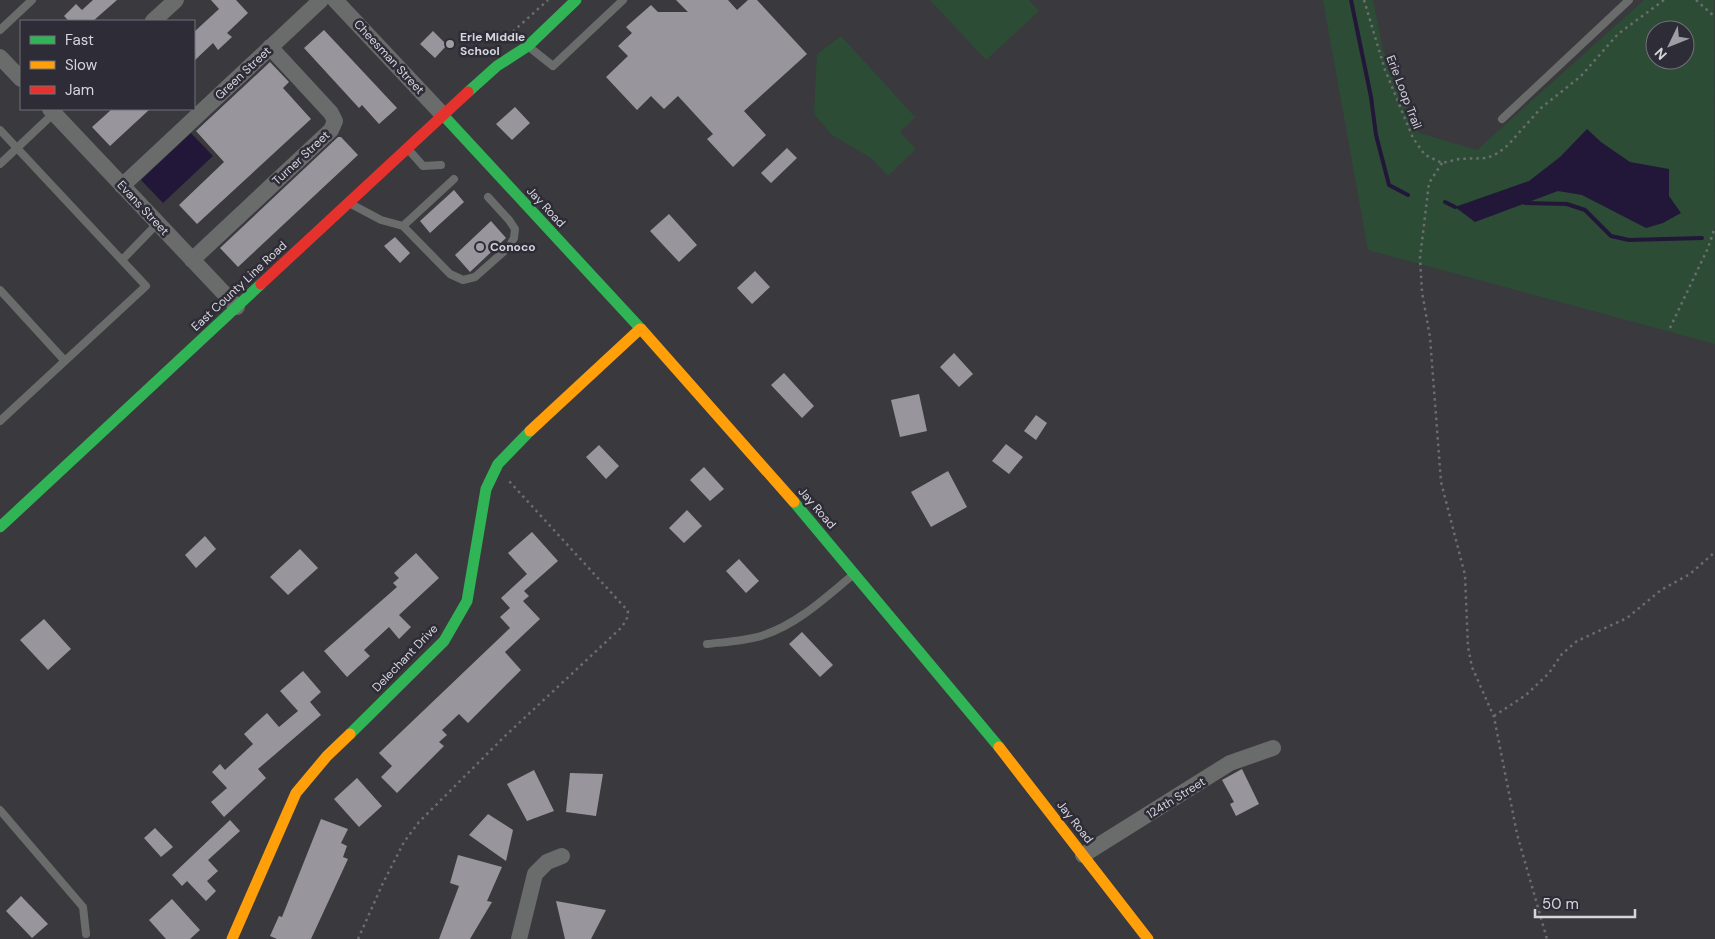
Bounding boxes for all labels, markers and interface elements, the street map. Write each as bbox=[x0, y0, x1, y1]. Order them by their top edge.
street label: Cheesman Street bbox=[350, 16, 428, 98]
legend bbox=[20, 20, 195, 110]
north arrow bbox=[1645, 20, 1695, 70]
place label: Erie Middle School bbox=[460, 29, 525, 59]
text: Fast bbox=[65, 30, 94, 50]
marker: Erie Middle School bbox=[444, 38, 456, 50]
street label: Green Street bbox=[212, 43, 275, 103]
text: N bbox=[1650, 44, 1671, 64]
street label: Erie Loop Trail bbox=[1383, 53, 1425, 131]
text: Slow bbox=[65, 55, 98, 75]
text: Jam bbox=[65, 80, 94, 100]
street label: Turner Street bbox=[269, 127, 333, 189]
street label: Evans Street bbox=[113, 177, 173, 239]
street label: Jay Road bbox=[523, 183, 569, 231]
street label: East County Line Road bbox=[188, 238, 290, 334]
place label: Conoco bbox=[490, 239, 536, 255]
marker: Conoco bbox=[474, 241, 486, 253]
street label: Jay Road bbox=[795, 484, 839, 532]
street label: Delechant Drive bbox=[369, 621, 441, 695]
street label: 124th Street bbox=[1144, 773, 1209, 822]
street label: Jay Road bbox=[1053, 797, 1097, 847]
scale bar bbox=[1535, 886, 1635, 918]
text: 50 m bbox=[1542, 894, 1579, 914]

